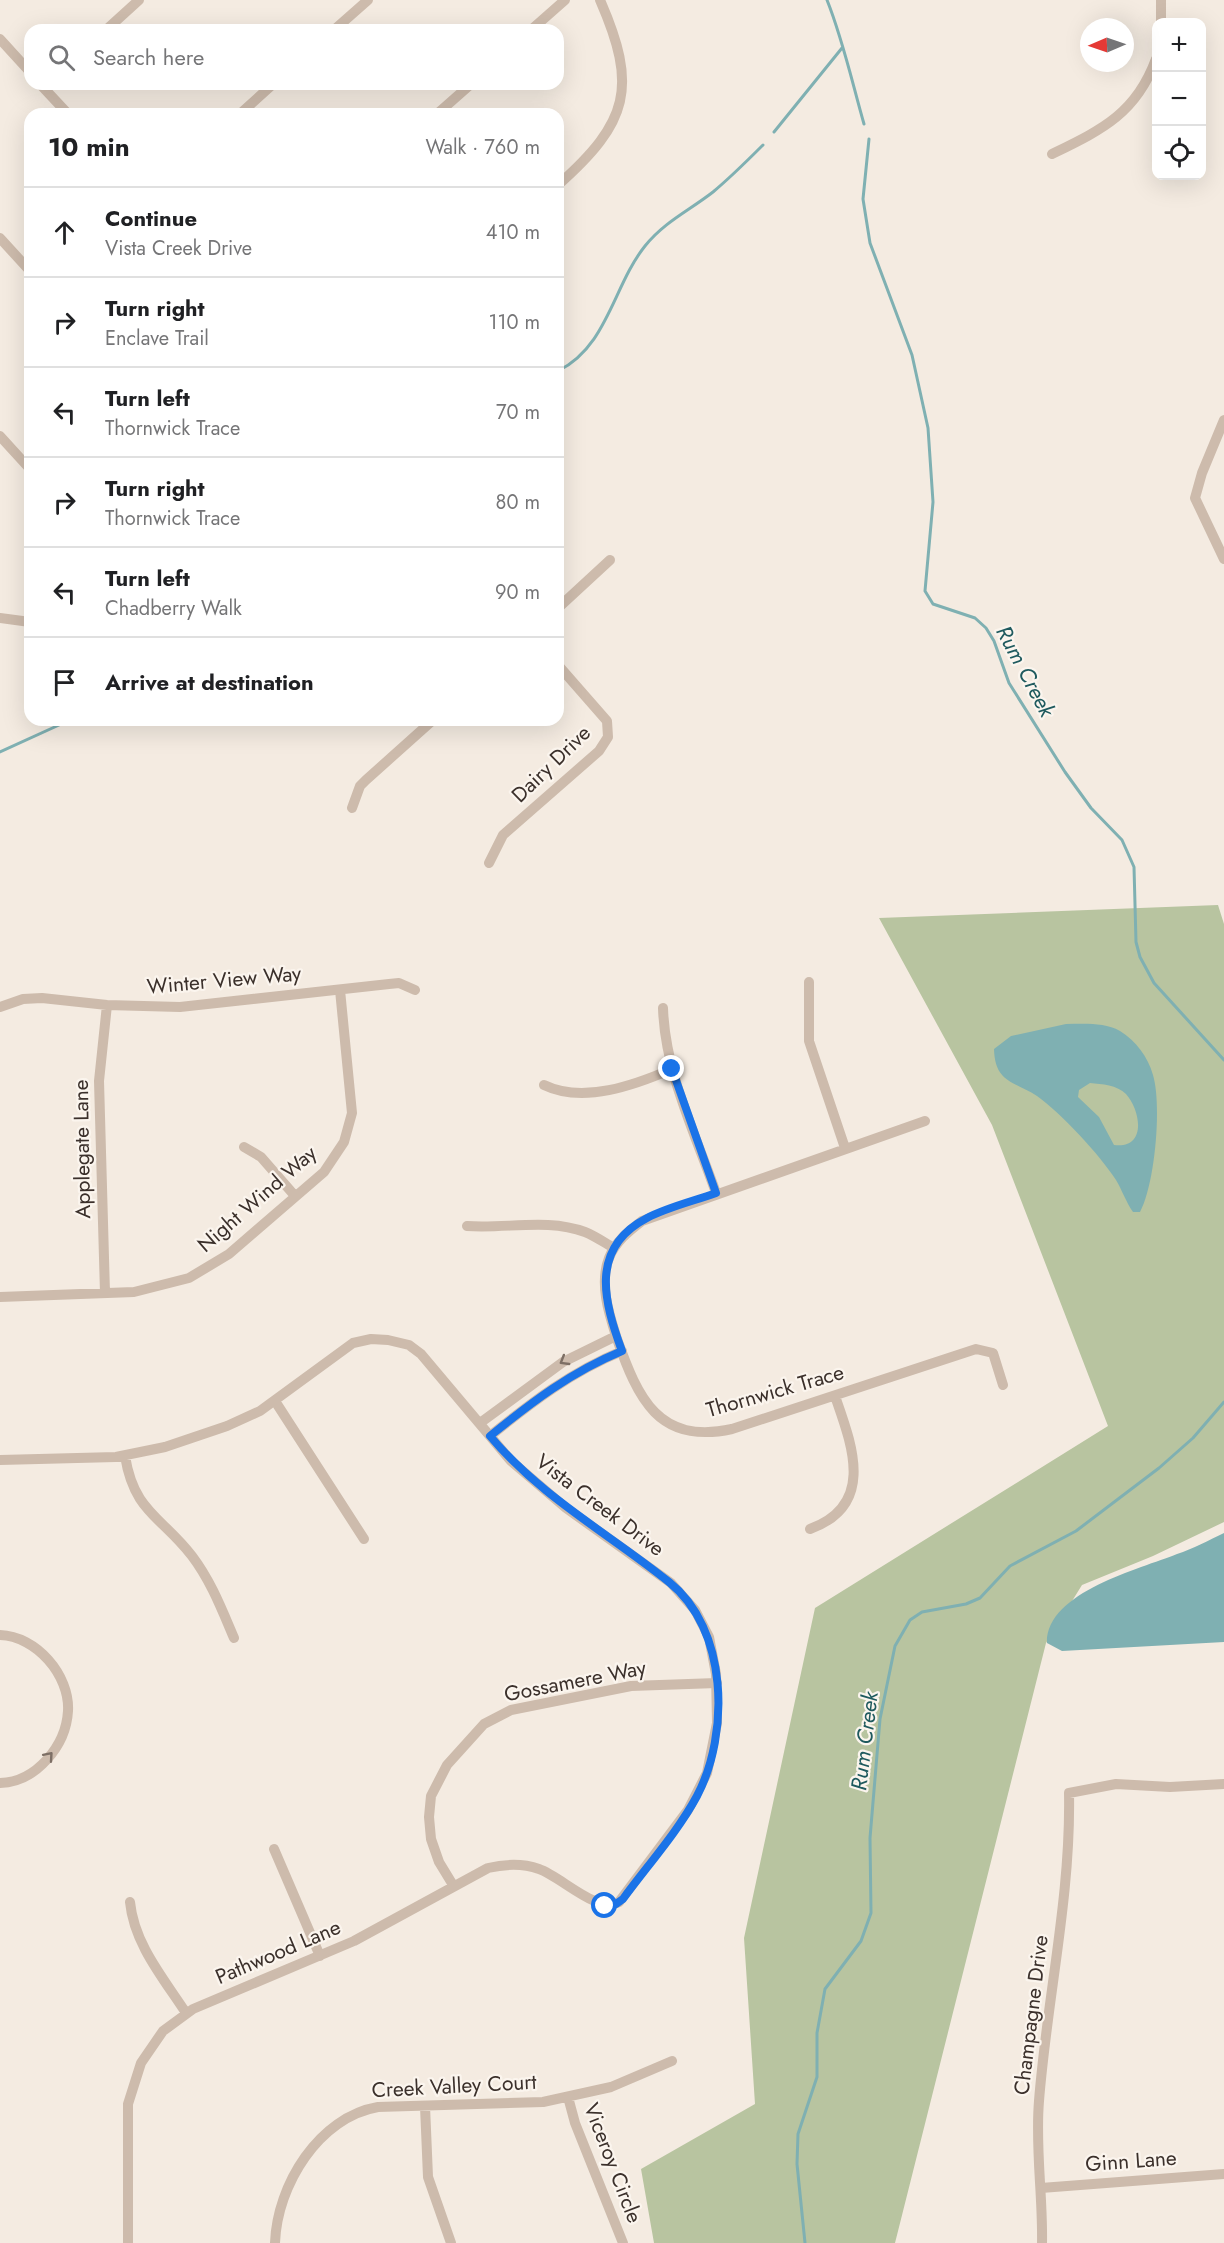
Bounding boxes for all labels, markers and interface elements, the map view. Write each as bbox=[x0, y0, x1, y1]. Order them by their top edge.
north arrow bbox=[1080, 18, 1134, 72]
map controls bbox=[1152, 18, 1206, 180]
button: + bbox=[1152, 18, 1206, 72]
search box bbox=[24, 24, 564, 90]
icon: search bbox=[45, 41, 78, 74]
text: Search here bbox=[93, 41, 204, 73]
button: − bbox=[1152, 72, 1206, 126]
button: locate bbox=[1152, 126, 1206, 180]
text: 10 min bbox=[48, 128, 130, 166]
text: Walk · 760 m bbox=[426, 133, 540, 162]
text: Continue bbox=[105, 202, 197, 234]
icon: ahead bbox=[48, 216, 81, 249]
text: 410 m bbox=[486, 218, 540, 247]
text: Vista Creek Drive bbox=[105, 234, 252, 263]
text: Turn right bbox=[105, 292, 205, 324]
icon: right bbox=[48, 306, 81, 339]
text: 110 m bbox=[488, 308, 540, 337]
text: Enclave Trail bbox=[105, 324, 209, 353]
text: Turn left bbox=[105, 382, 190, 414]
icon: left bbox=[48, 396, 81, 429]
text: 70 m bbox=[496, 398, 540, 427]
text: Thornwick Trace bbox=[105, 414, 240, 443]
text: Turn right bbox=[105, 472, 205, 504]
icon: right bbox=[48, 486, 81, 519]
text: 80 m bbox=[495, 488, 540, 517]
text: Thornwick Trace bbox=[105, 504, 240, 533]
text: Turn left bbox=[105, 562, 190, 594]
icon: left bbox=[48, 576, 81, 609]
text: 90 m bbox=[495, 578, 540, 607]
text: Chadberry Walk bbox=[105, 594, 242, 623]
water label: Rum Creek bbox=[989, 620, 1064, 724]
icon: arrive bbox=[48, 666, 81, 699]
text: Arrive at destination bbox=[105, 666, 314, 698]
street label: Dairy Drive bbox=[505, 718, 597, 809]
street label: Winter View Way bbox=[146, 958, 303, 1002]
route end bbox=[658, 1055, 684, 1081]
street label: Applegate Lane bbox=[66, 1079, 98, 1219]
street label: Night Wind Way bbox=[191, 1138, 324, 1259]
one-way arrow bbox=[560, 1354, 570, 1366]
street label: Thornwick Trace bbox=[703, 1357, 848, 1425]
street label: Vista Creek Drive bbox=[529, 1447, 671, 1564]
street label: Gossamere Way bbox=[502, 1652, 649, 1709]
water label: Rum Creek bbox=[842, 1688, 886, 1792]
one-way arrow bbox=[42, 1752, 53, 1763]
route start bbox=[591, 1892, 617, 1918]
street label: Pathwood Lane bbox=[211, 1912, 345, 1992]
street label: Champagne Drive bbox=[1006, 1933, 1056, 2097]
street label: Creek Valley Court bbox=[371, 2067, 537, 2105]
street label: Viceroy Circle bbox=[576, 2099, 650, 2227]
street label: Ginn Lane bbox=[1084, 2143, 1178, 2179]

